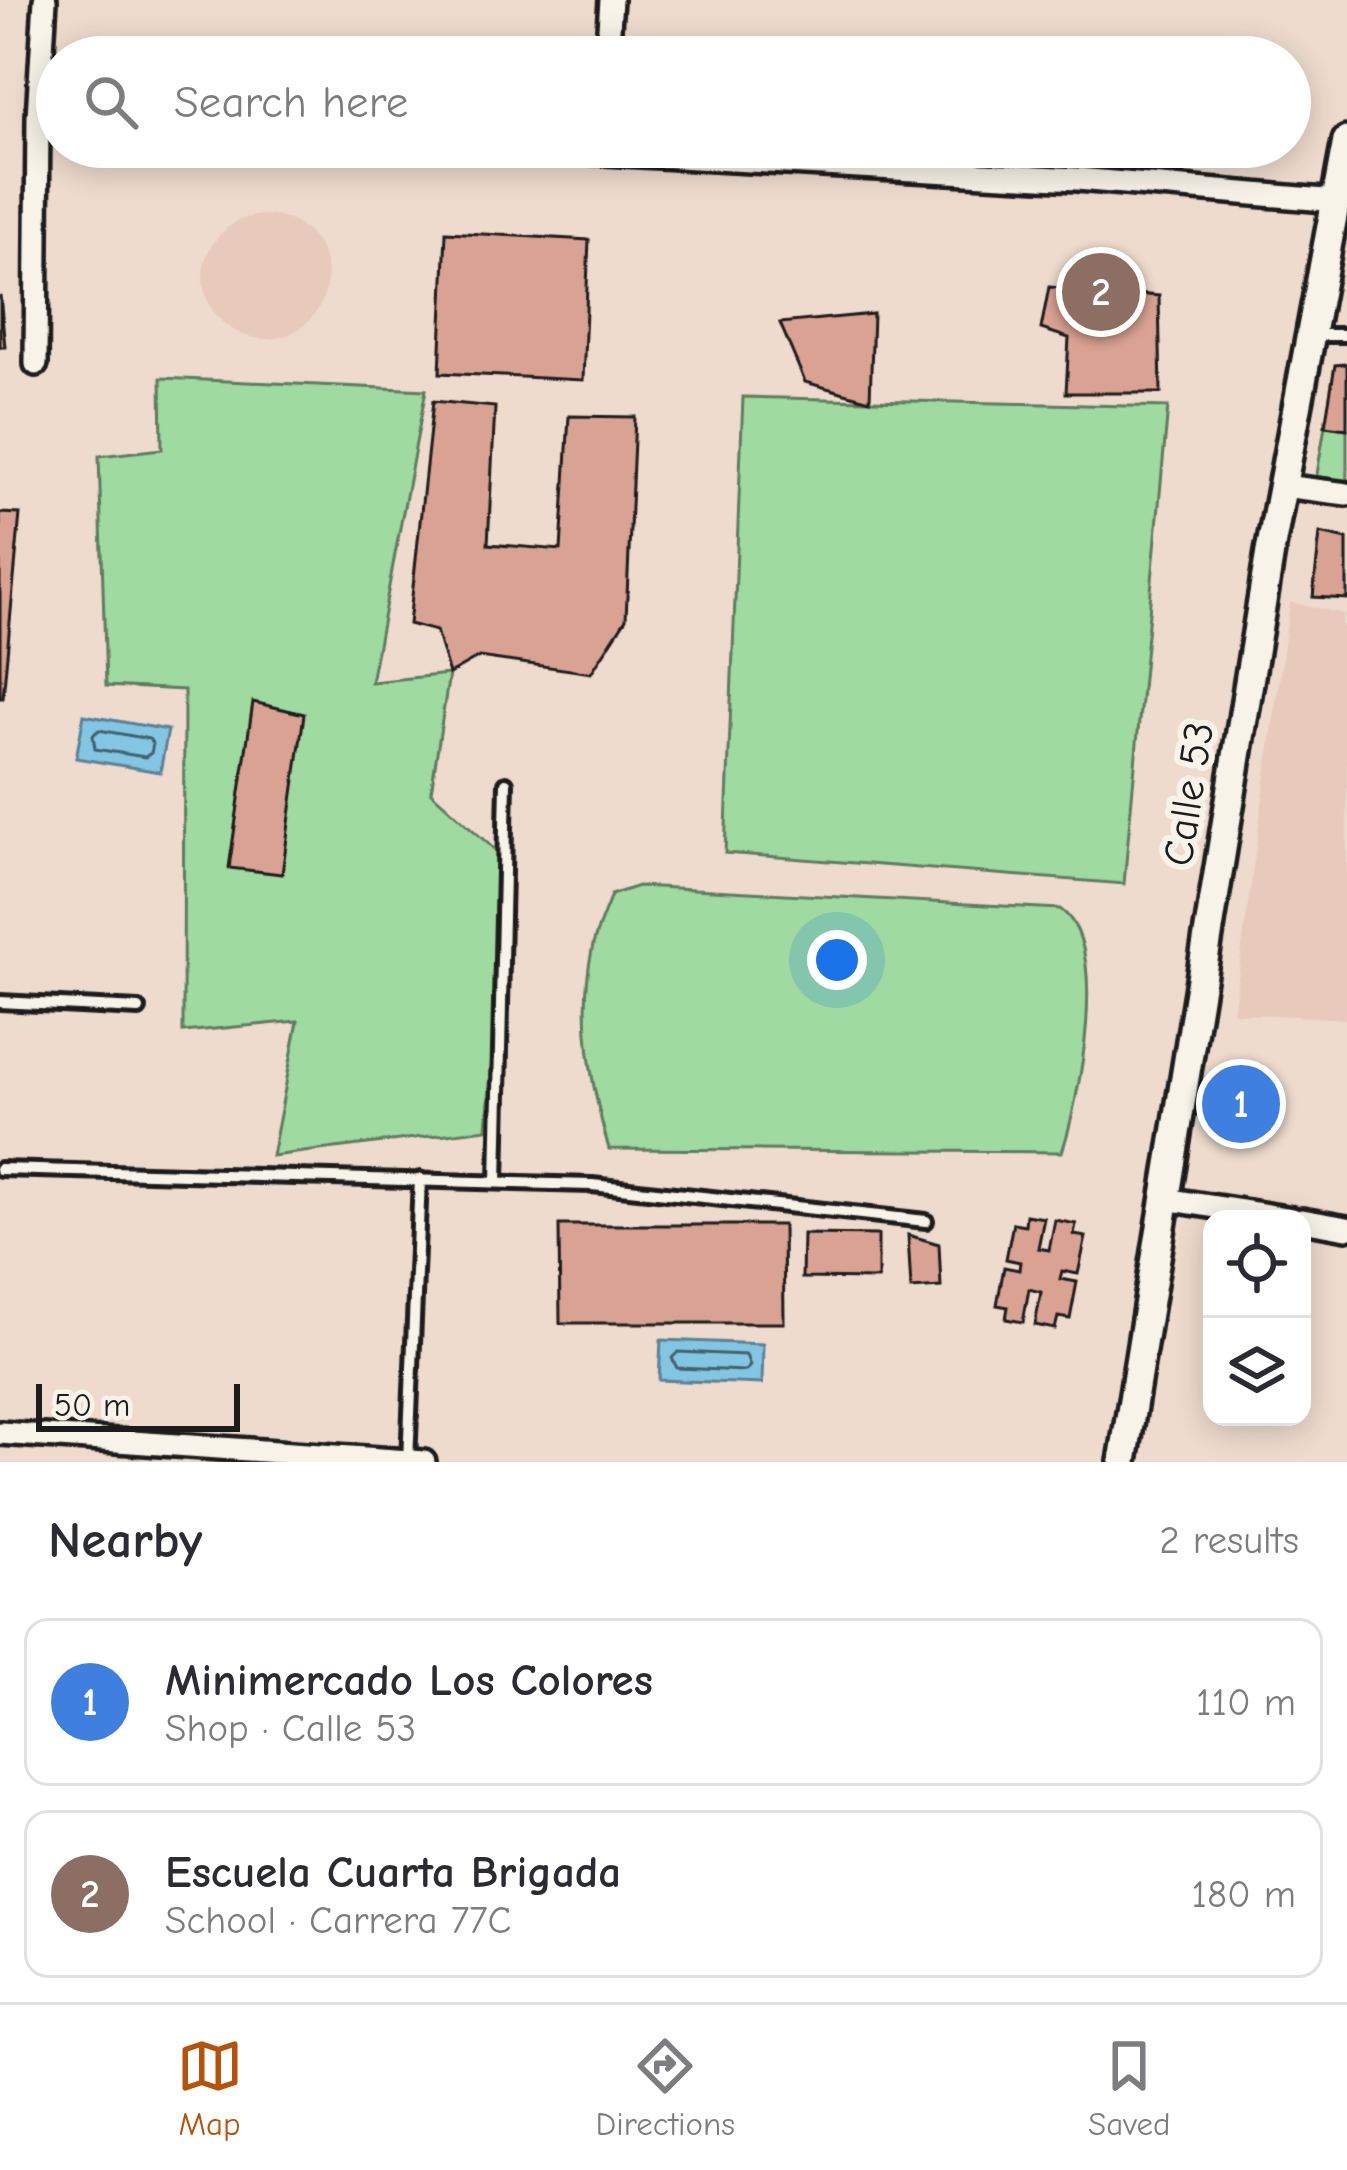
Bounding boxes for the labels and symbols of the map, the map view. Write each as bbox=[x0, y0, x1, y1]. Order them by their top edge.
pin: 2 bbox=[1062, 247, 1140, 337]
street label: Calle 53 bbox=[1153, 719, 1225, 869]
your location bbox=[807, 930, 867, 990]
pin: 1 bbox=[1202, 1059, 1280, 1149]
scale bar bbox=[36, 1378, 240, 1431]

